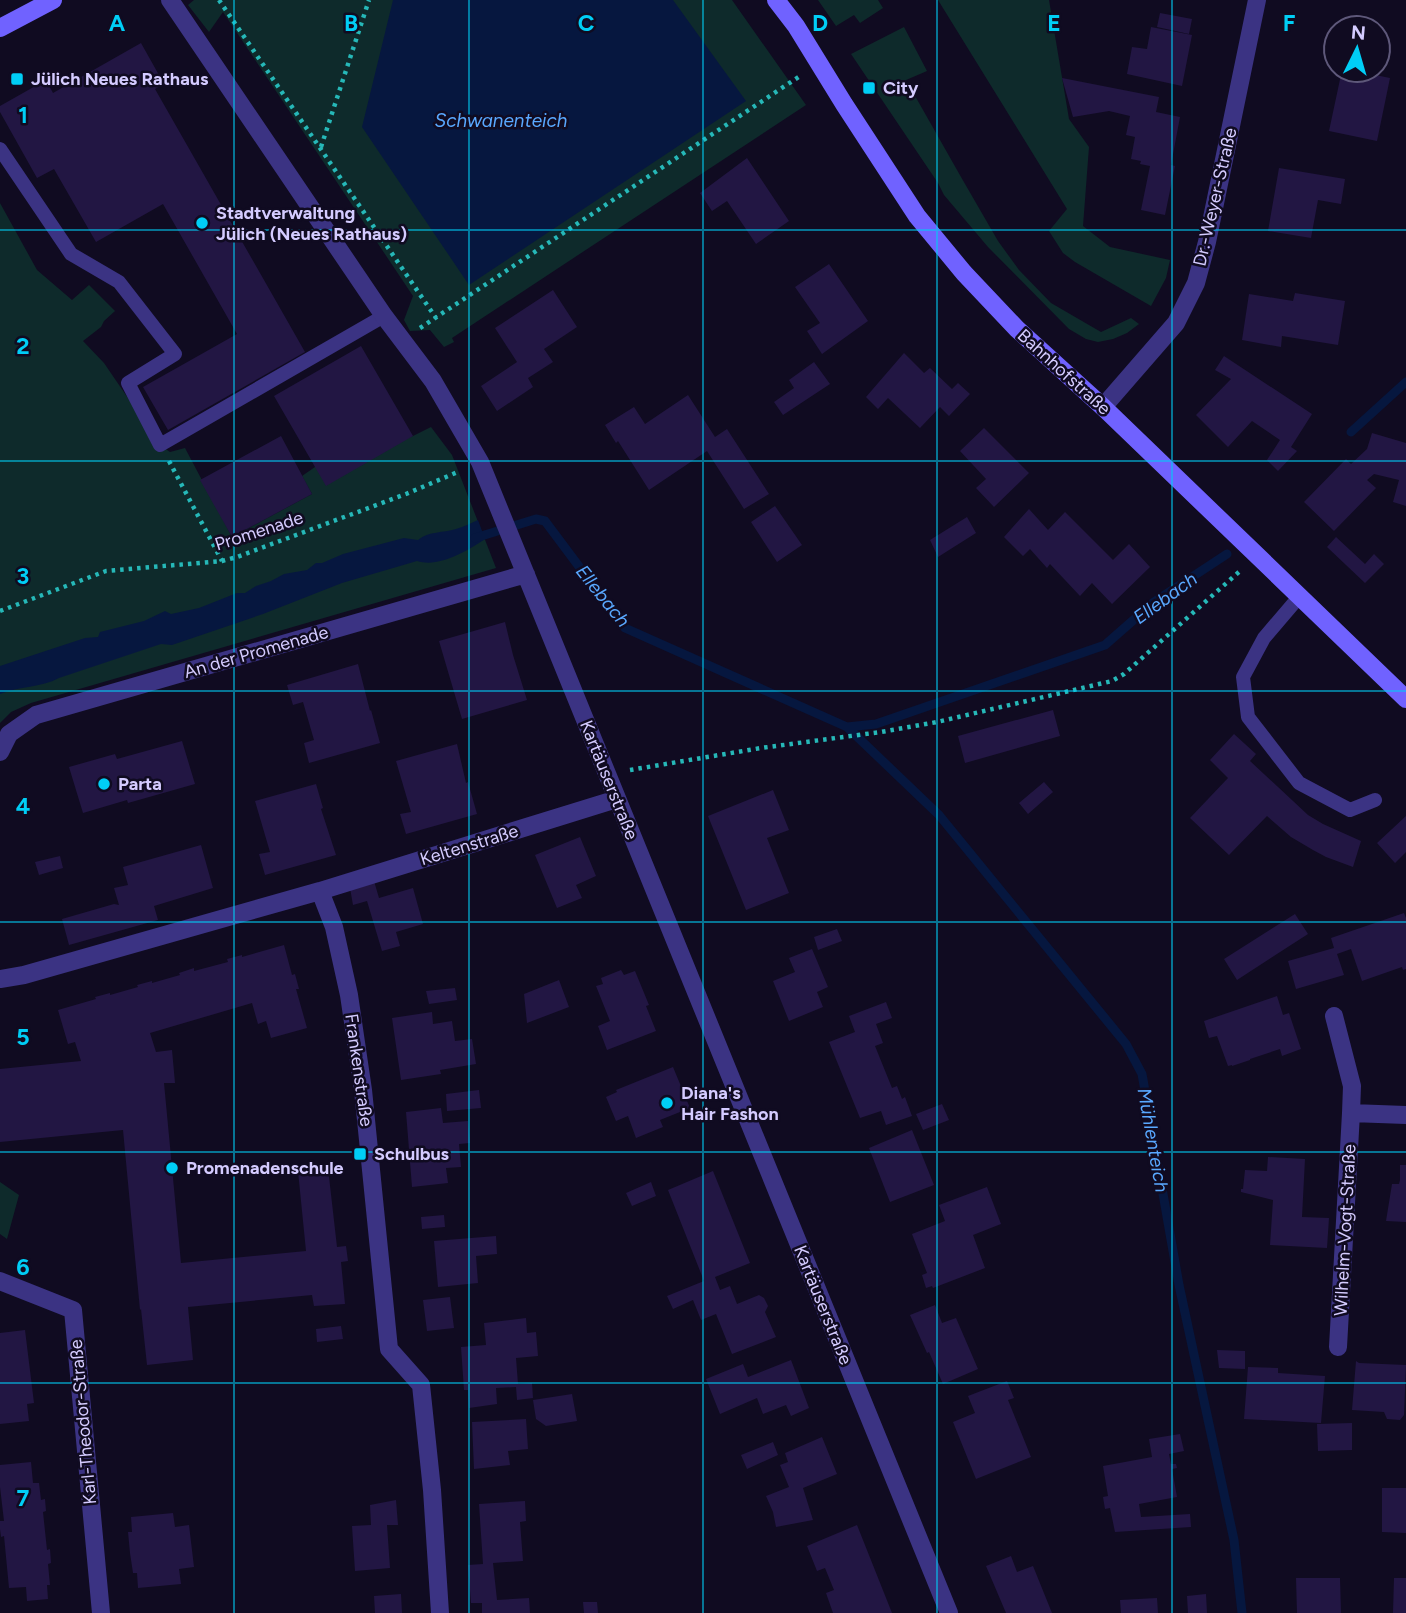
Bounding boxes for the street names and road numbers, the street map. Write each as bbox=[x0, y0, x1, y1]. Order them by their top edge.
street label: Dr.-Weyer-Straße bbox=[1188, 125, 1242, 268]
street label: Bahnhofstraße bbox=[1013, 324, 1115, 420]
street label: Promenade bbox=[212, 506, 306, 556]
street label: An der Promenade bbox=[181, 621, 331, 683]
street label: Kartäuserstraße bbox=[575, 717, 643, 843]
street label: Keltenstraße bbox=[417, 820, 521, 870]
street label: Frankenstraße bbox=[340, 1012, 378, 1128]
street label: Wilhelm-Vogt-Straße bbox=[1330, 1143, 1361, 1317]
street label: Kartäuserstraße bbox=[789, 1242, 857, 1368]
street label: Karl-Theodor-Straße bbox=[65, 1338, 101, 1505]

